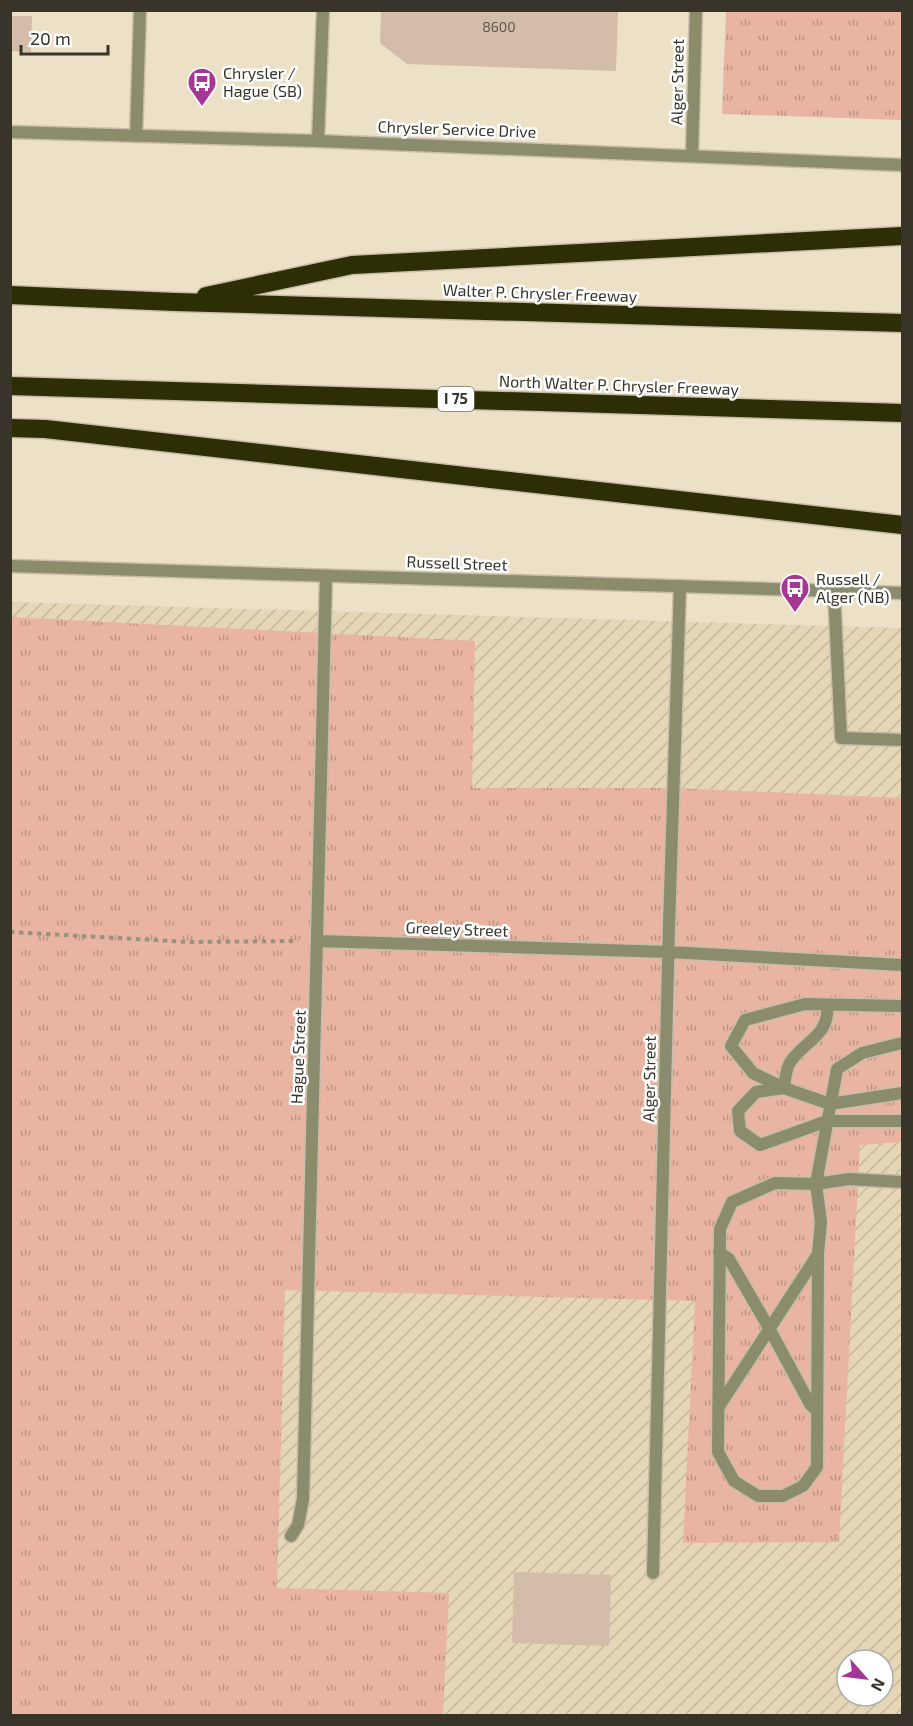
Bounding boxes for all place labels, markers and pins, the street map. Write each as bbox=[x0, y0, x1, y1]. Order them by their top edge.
place label: Chrysler / Hague (SB) bbox=[223, 63, 302, 100]
bus stop icon: Chrysler / Hague (SB) bbox=[186, 66, 218, 108]
place label: Russell / Alger (NB) bbox=[816, 569, 889, 606]
bus stop icon: Russell / Alger (NB) bbox=[779, 572, 811, 614]

